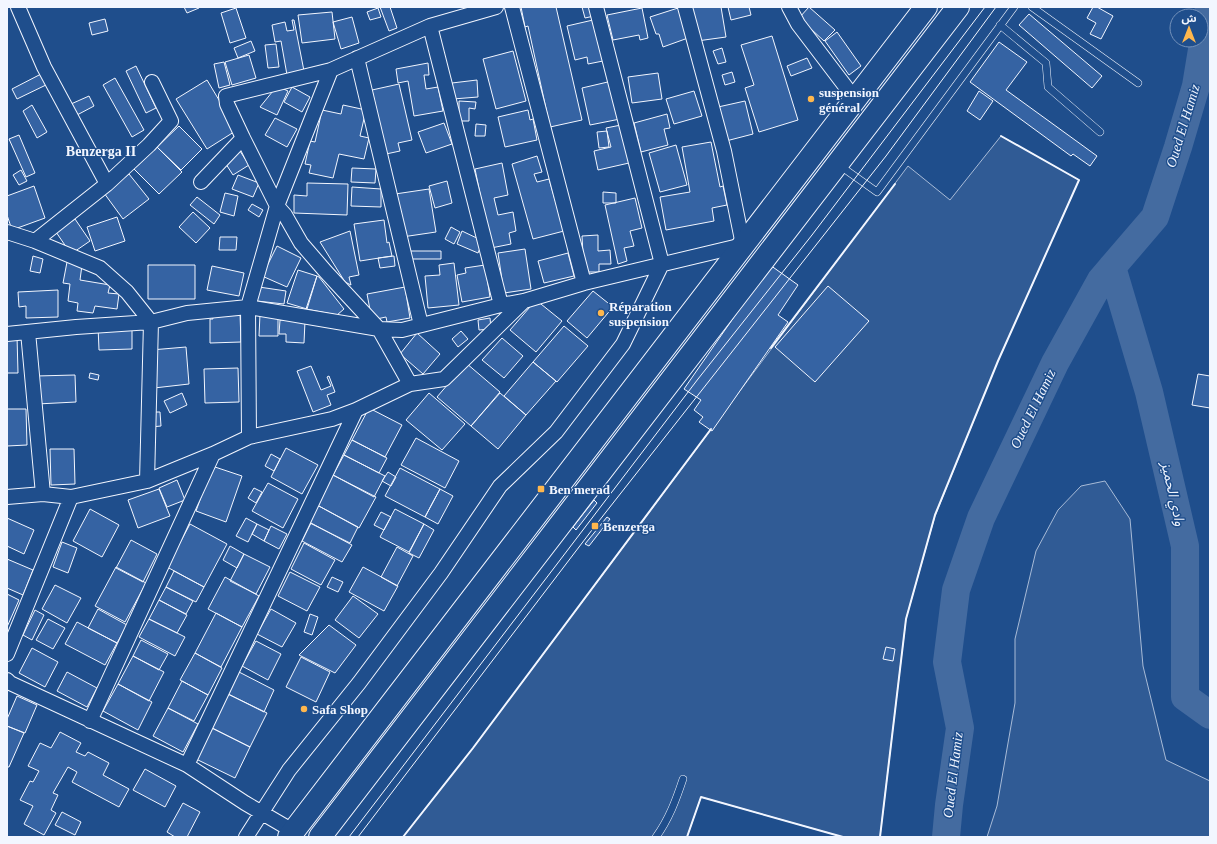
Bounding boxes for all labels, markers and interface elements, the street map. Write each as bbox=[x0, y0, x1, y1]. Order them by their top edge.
north arrow bbox=[1169, 8, 1209, 48]
text: ش bbox=[1181, 12, 1197, 25]
water label: Oued El Hamiz bbox=[1163, 82, 1203, 169]
place label: suspension général bbox=[819, 85, 880, 115]
marker: suspension général bbox=[806, 94, 816, 104]
district label: Benzerga II bbox=[66, 144, 136, 159]
place label: Réparation suspension bbox=[609, 299, 673, 329]
marker: Réparation suspension bbox=[596, 308, 606, 318]
water label: Oued El Hamiz bbox=[1007, 366, 1059, 451]
water label: وادي الحميز bbox=[1155, 460, 1188, 528]
place label: Ben merad bbox=[549, 482, 611, 497]
marker: Ben merad bbox=[536, 484, 546, 494]
place label: Benzerga bbox=[603, 519, 655, 534]
marker: Benzerga bbox=[590, 521, 600, 531]
place label: Safa Shop bbox=[312, 702, 368, 717]
marker: Safa Shop bbox=[299, 704, 309, 714]
water label: Oued El Hamiz bbox=[940, 731, 966, 819]

